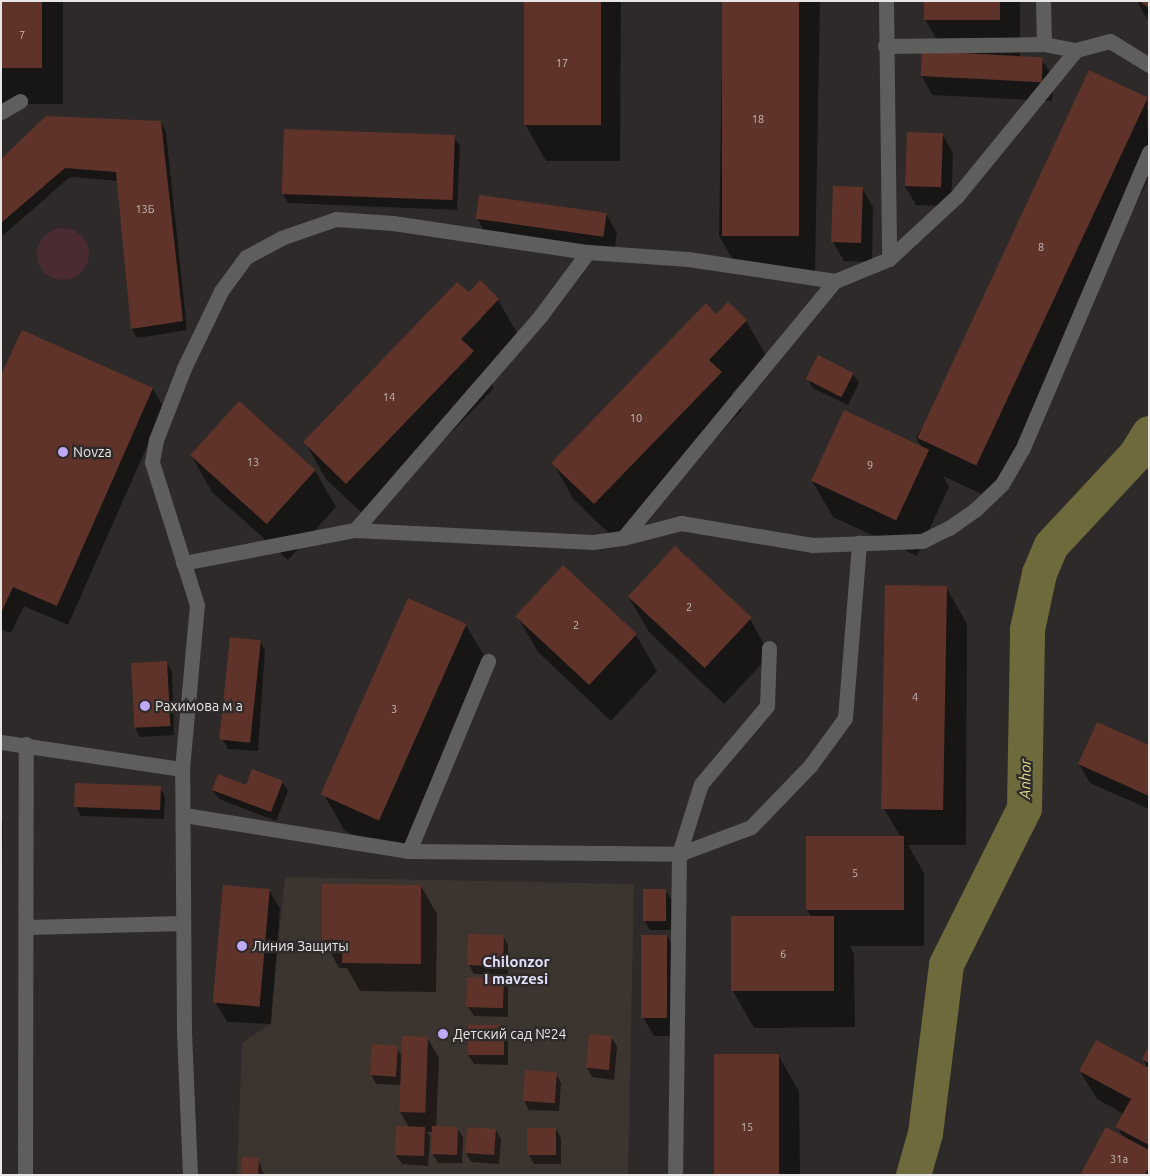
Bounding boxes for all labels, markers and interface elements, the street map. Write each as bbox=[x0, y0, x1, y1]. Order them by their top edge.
house number: 7 bbox=[19, 28, 25, 42]
house number: 17 bbox=[556, 56, 568, 70]
house number: 18 bbox=[752, 112, 764, 126]
house number: 13Б bbox=[135, 202, 155, 216]
house number: 8 bbox=[1038, 240, 1044, 254]
house number: 14 bbox=[383, 390, 395, 404]
house number: 10 bbox=[630, 411, 642, 425]
place label: Novza bbox=[73, 444, 112, 460]
marker: Novza bbox=[57, 446, 69, 458]
house number: 13 bbox=[247, 455, 259, 469]
house number: 9 bbox=[867, 458, 873, 472]
house number: 2 bbox=[686, 600, 692, 614]
house number: 2 bbox=[573, 618, 579, 632]
house number: 4 bbox=[912, 690, 918, 704]
place label: Рахимова м а bbox=[155, 698, 243, 714]
marker: Рахимова м а bbox=[139, 700, 151, 712]
house number: 3 bbox=[391, 702, 397, 716]
water label: Anhor bbox=[1016, 759, 1034, 799]
house number: 5 bbox=[852, 866, 858, 880]
place label: Линия Защиты bbox=[252, 938, 349, 954]
marker: Линия Защиты bbox=[236, 940, 248, 952]
house number: 6 bbox=[780, 947, 786, 961]
district label: Chilonzor I mavzesi bbox=[482, 952, 550, 987]
place label: Детский сад №24 bbox=[453, 1026, 567, 1042]
marker: Детский сад №24 bbox=[437, 1028, 449, 1040]
house number: 15 bbox=[741, 1120, 753, 1134]
house number: 31a bbox=[1110, 1152, 1128, 1166]

